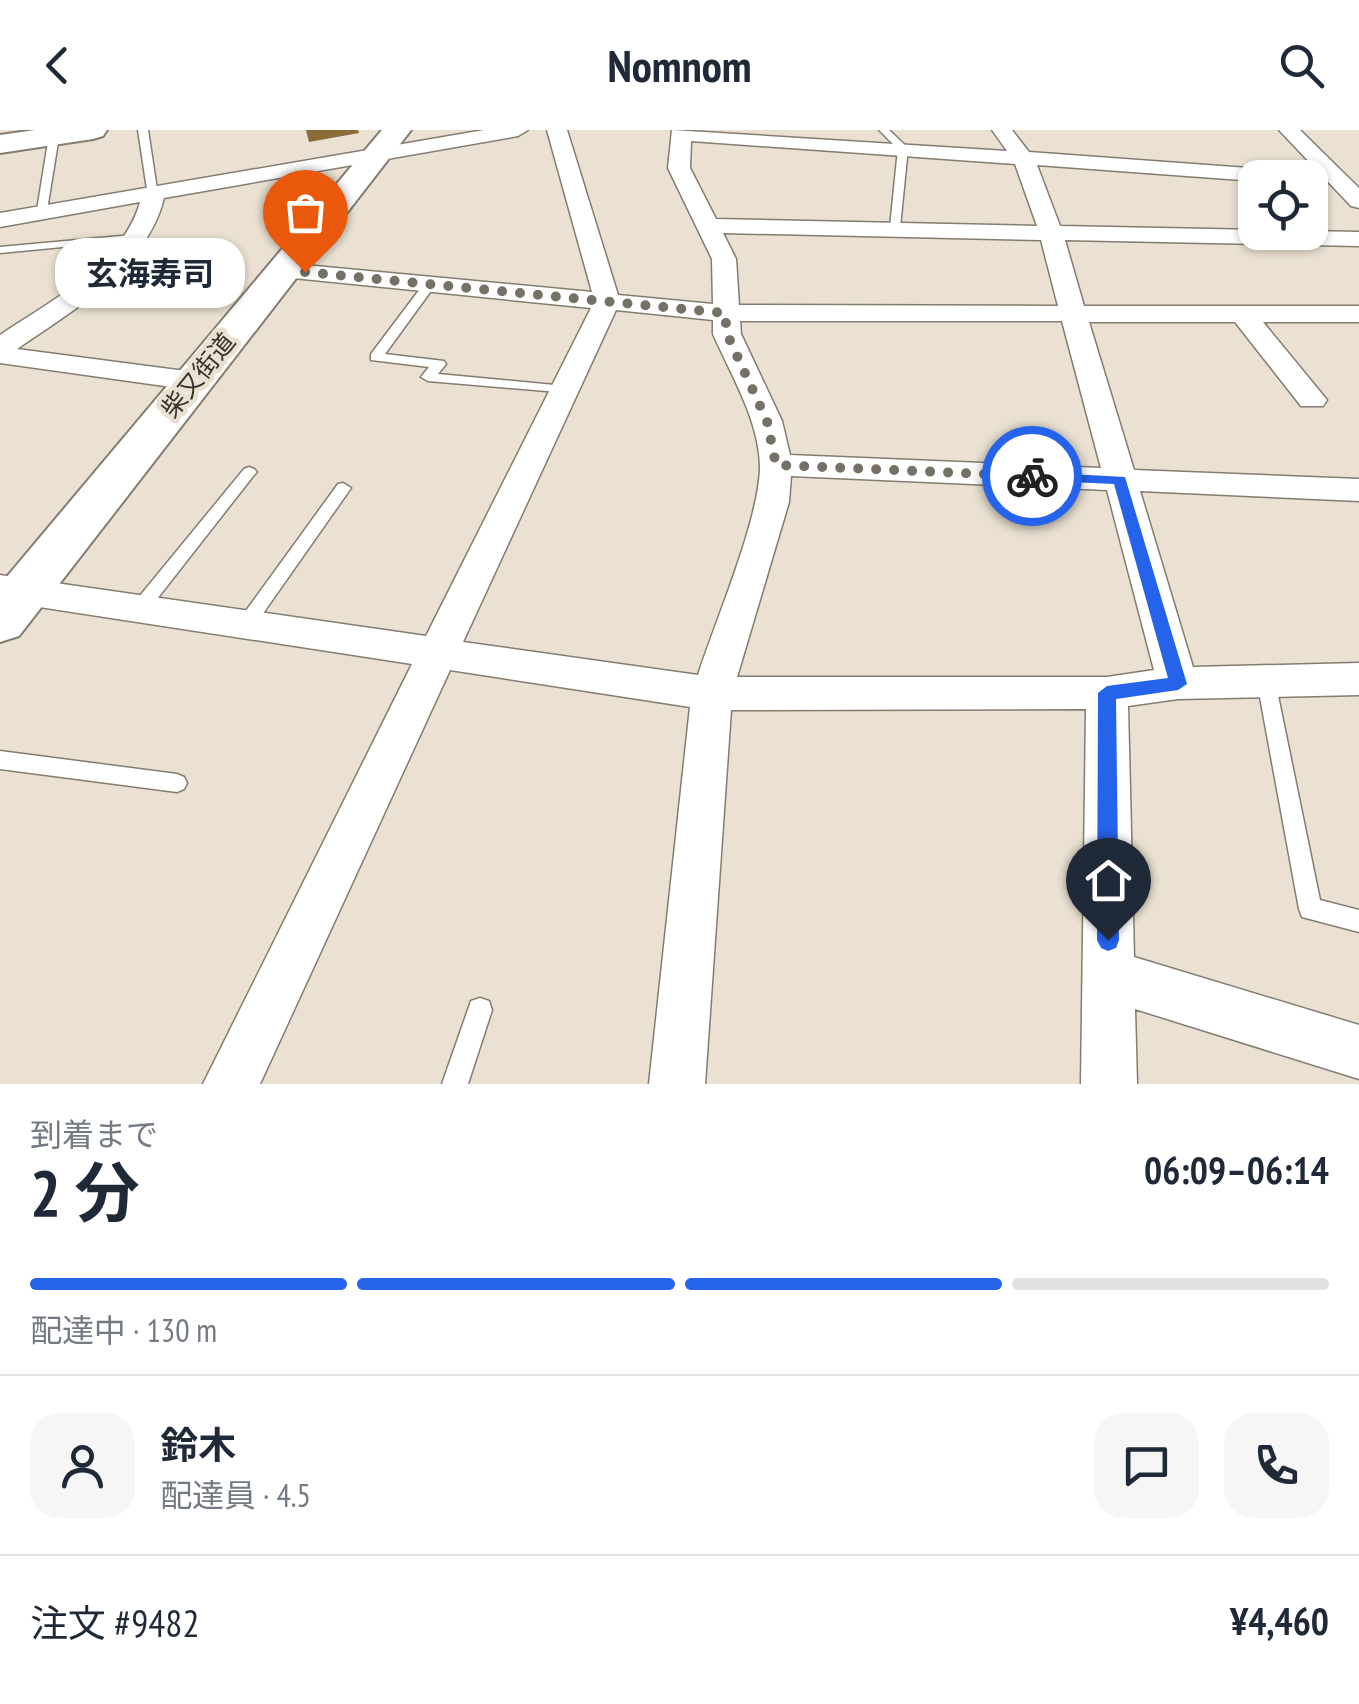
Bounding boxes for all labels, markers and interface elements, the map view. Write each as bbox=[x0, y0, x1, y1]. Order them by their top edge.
text: Nomnom bbox=[607, 36, 752, 94]
icon: back bbox=[30, 38, 85, 93]
icon: search bbox=[1274, 38, 1329, 93]
map controls bbox=[1238, 160, 1328, 250]
button: locate bbox=[1238, 160, 1328, 250]
pin bbox=[263, 170, 348, 273]
icon: bag bbox=[278, 185, 333, 240]
callout: 玄海寿司 bbox=[55, 237, 245, 307]
text: 玄海寿司 bbox=[86, 252, 214, 294]
street label: 柴又街道 bbox=[154, 326, 242, 424]
courier bbox=[982, 426, 1082, 526]
icon: bike bbox=[1005, 449, 1060, 504]
pin bbox=[1066, 838, 1151, 941]
icon: home bbox=[1081, 853, 1136, 908]
text: 到着まで bbox=[30, 1113, 158, 1155]
text: 06:09–06:14 bbox=[1144, 1145, 1329, 1194]
text: 2 分 bbox=[30, 1150, 139, 1234]
text: 配達中 · 130 m bbox=[30, 1309, 217, 1351]
button: person bbox=[30, 1413, 135, 1518]
button: chat bbox=[1094, 1413, 1199, 1518]
button: phone bbox=[1224, 1413, 1329, 1518]
text: 鈴木 bbox=[160, 1420, 236, 1469]
text: 配達員 · 4.5 bbox=[160, 1474, 311, 1516]
text: ¥4,460 bbox=[1230, 1596, 1329, 1645]
text: 注文 #9482 bbox=[30, 1598, 200, 1647]

